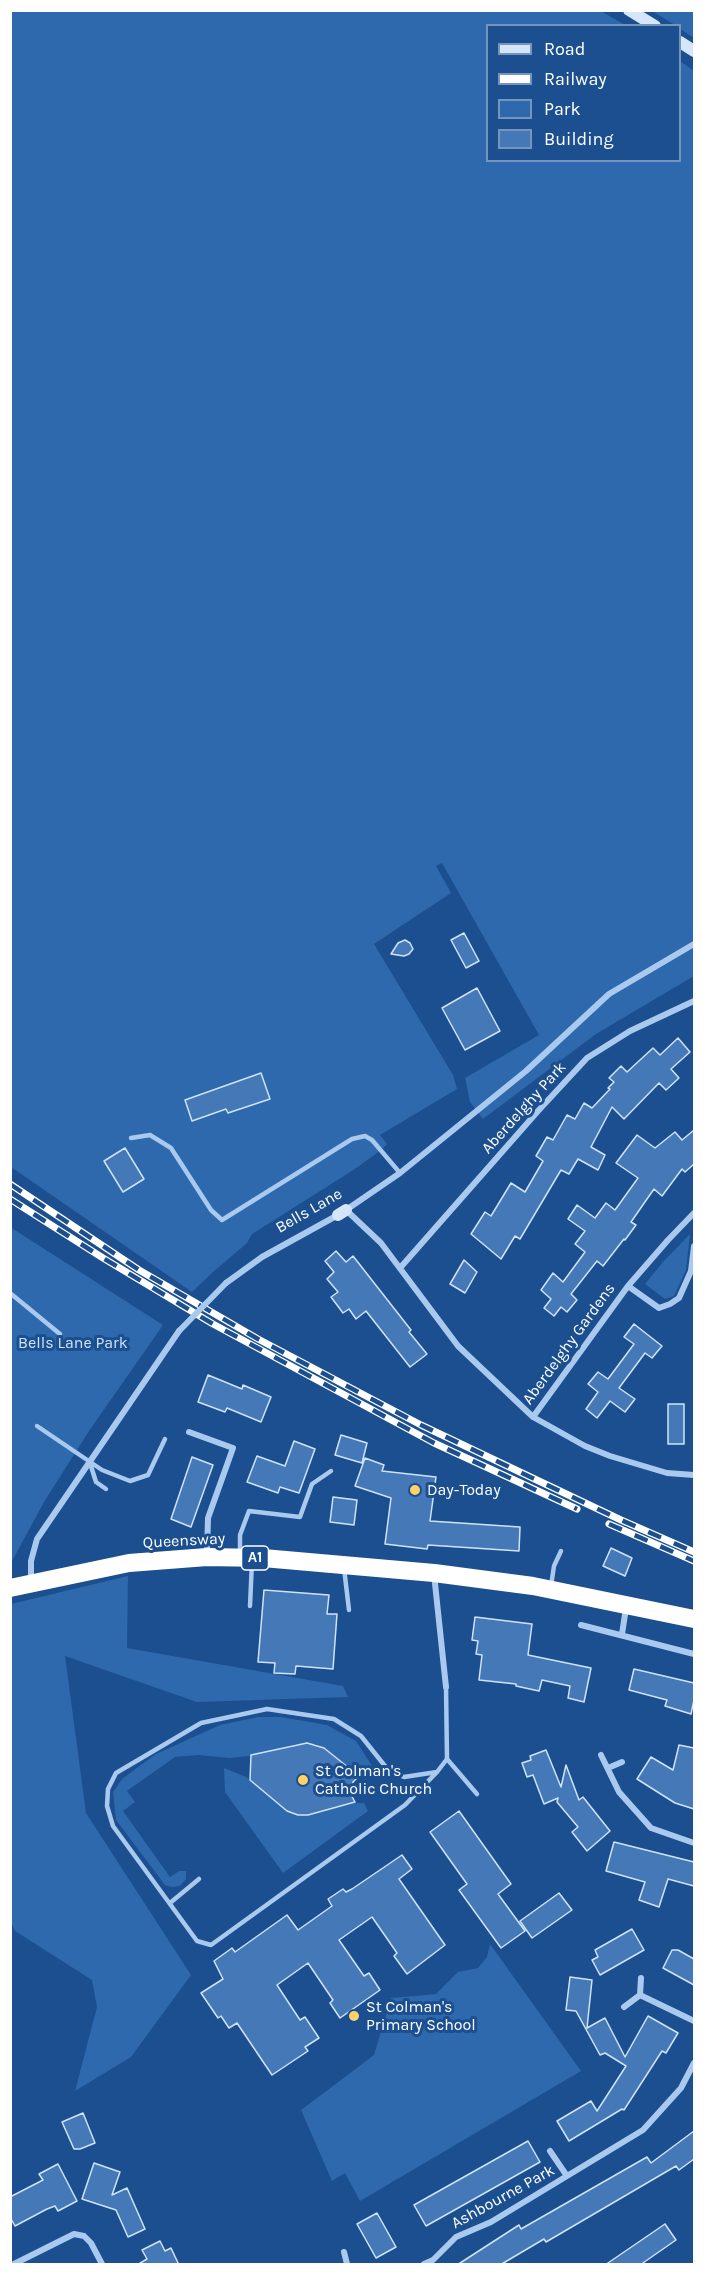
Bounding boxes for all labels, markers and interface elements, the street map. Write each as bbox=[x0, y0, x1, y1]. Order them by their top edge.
legend bbox=[486, 24, 681, 162]
text: Road bbox=[544, 38, 585, 60]
text: Railway bbox=[544, 68, 607, 90]
text: Park bbox=[544, 98, 581, 120]
text: Building bbox=[544, 128, 614, 150]
street label: Aberdelghy Park bbox=[478, 1058, 570, 1158]
street label: Bells Lane bbox=[272, 1184, 346, 1238]
street label: Aberdelghy Gardens bbox=[518, 1280, 620, 1408]
park label: Bells Lane Park bbox=[18, 1333, 128, 1353]
place label: Day-Today bbox=[427, 1480, 501, 1500]
marker: Day-Today bbox=[408, 1483, 422, 1497]
street label: Queensway bbox=[142, 1529, 226, 1553]
road number: A1 bbox=[242, 1546, 268, 1570]
place label: St Colman's Catholic Church bbox=[315, 1761, 432, 1799]
marker: St Colman's Catholic Church bbox=[296, 1773, 310, 1787]
place label: St Colman's Primary School bbox=[366, 1997, 476, 2035]
marker: St Colman's Primary School bbox=[347, 2009, 361, 2023]
street label: Ashbourne Park bbox=[448, 2161, 558, 2233]

